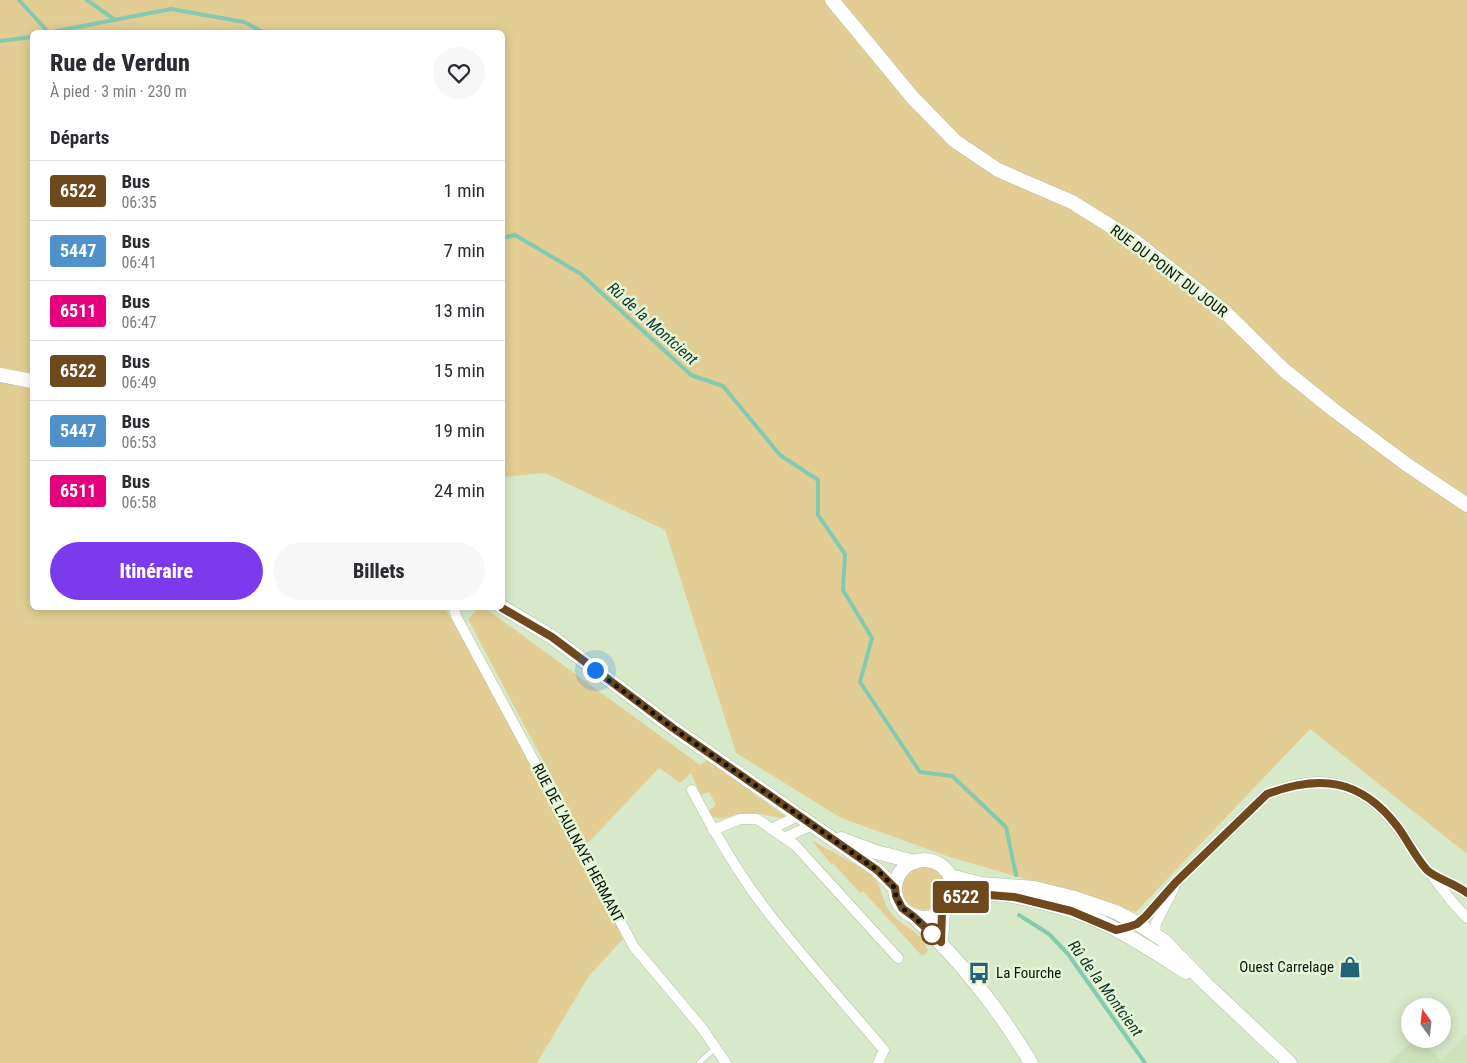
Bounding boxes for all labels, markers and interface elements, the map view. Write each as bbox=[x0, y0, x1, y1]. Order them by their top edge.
button: heart bbox=[433, 47, 485, 99]
text: Rue de Verdun bbox=[50, 49, 190, 77]
text: À pied · 3 min · 230 m bbox=[50, 82, 187, 101]
text: Départs bbox=[50, 126, 109, 149]
text: Bus bbox=[121, 170, 150, 193]
text: 1 min bbox=[443, 179, 485, 202]
text: 6522 bbox=[60, 180, 96, 201]
text: 06:35 bbox=[121, 193, 157, 212]
street label: RUE DU POINT DU JOUR bbox=[1107, 221, 1231, 321]
text: Bus bbox=[121, 230, 150, 253]
text: 7 min bbox=[443, 239, 485, 262]
text: 5447 bbox=[60, 240, 96, 261]
text: 06:41 bbox=[121, 253, 157, 272]
water label: Rû de la Montcient bbox=[604, 278, 702, 369]
text: Bus bbox=[121, 290, 150, 313]
text: 13 min bbox=[434, 299, 485, 322]
text: 6511 bbox=[60, 300, 96, 321]
text: 06:47 bbox=[121, 313, 157, 332]
text: Bus bbox=[121, 350, 150, 373]
text: 15 min bbox=[434, 359, 485, 382]
text: 6522 bbox=[60, 360, 96, 381]
text: 06:49 bbox=[121, 373, 157, 392]
text: Bus bbox=[121, 410, 150, 433]
text: 19 min bbox=[434, 419, 485, 442]
text: 5447 bbox=[60, 420, 96, 441]
text: 06:53 bbox=[121, 433, 157, 452]
text: Bus bbox=[121, 470, 150, 493]
text: 24 min bbox=[434, 479, 485, 502]
text: 6511 bbox=[60, 480, 96, 501]
text: 06:58 bbox=[121, 493, 157, 512]
button: Itinéraire bbox=[50, 542, 263, 600]
button: Billets bbox=[273, 542, 485, 600]
your location bbox=[583, 658, 608, 683]
street label: RUE DE L'AULNAYE HERMANT bbox=[528, 760, 628, 926]
line badge: 6522 bbox=[926, 881, 996, 913]
text: 6522 bbox=[943, 886, 979, 907]
unlabelled marker bbox=[921, 923, 943, 945]
water label: Rû de la Montcient bbox=[1064, 936, 1147, 1040]
shop icon: Ouest Carrelage bbox=[1337, 954, 1363, 980]
place label: Ouest Carrelage bbox=[1239, 958, 1334, 976]
bus stop icon: La Fourche bbox=[966, 960, 992, 986]
place label: La Fourche bbox=[996, 964, 1061, 982]
north arrow bbox=[1401, 998, 1451, 1048]
map controls bbox=[1401, 998, 1451, 1048]

